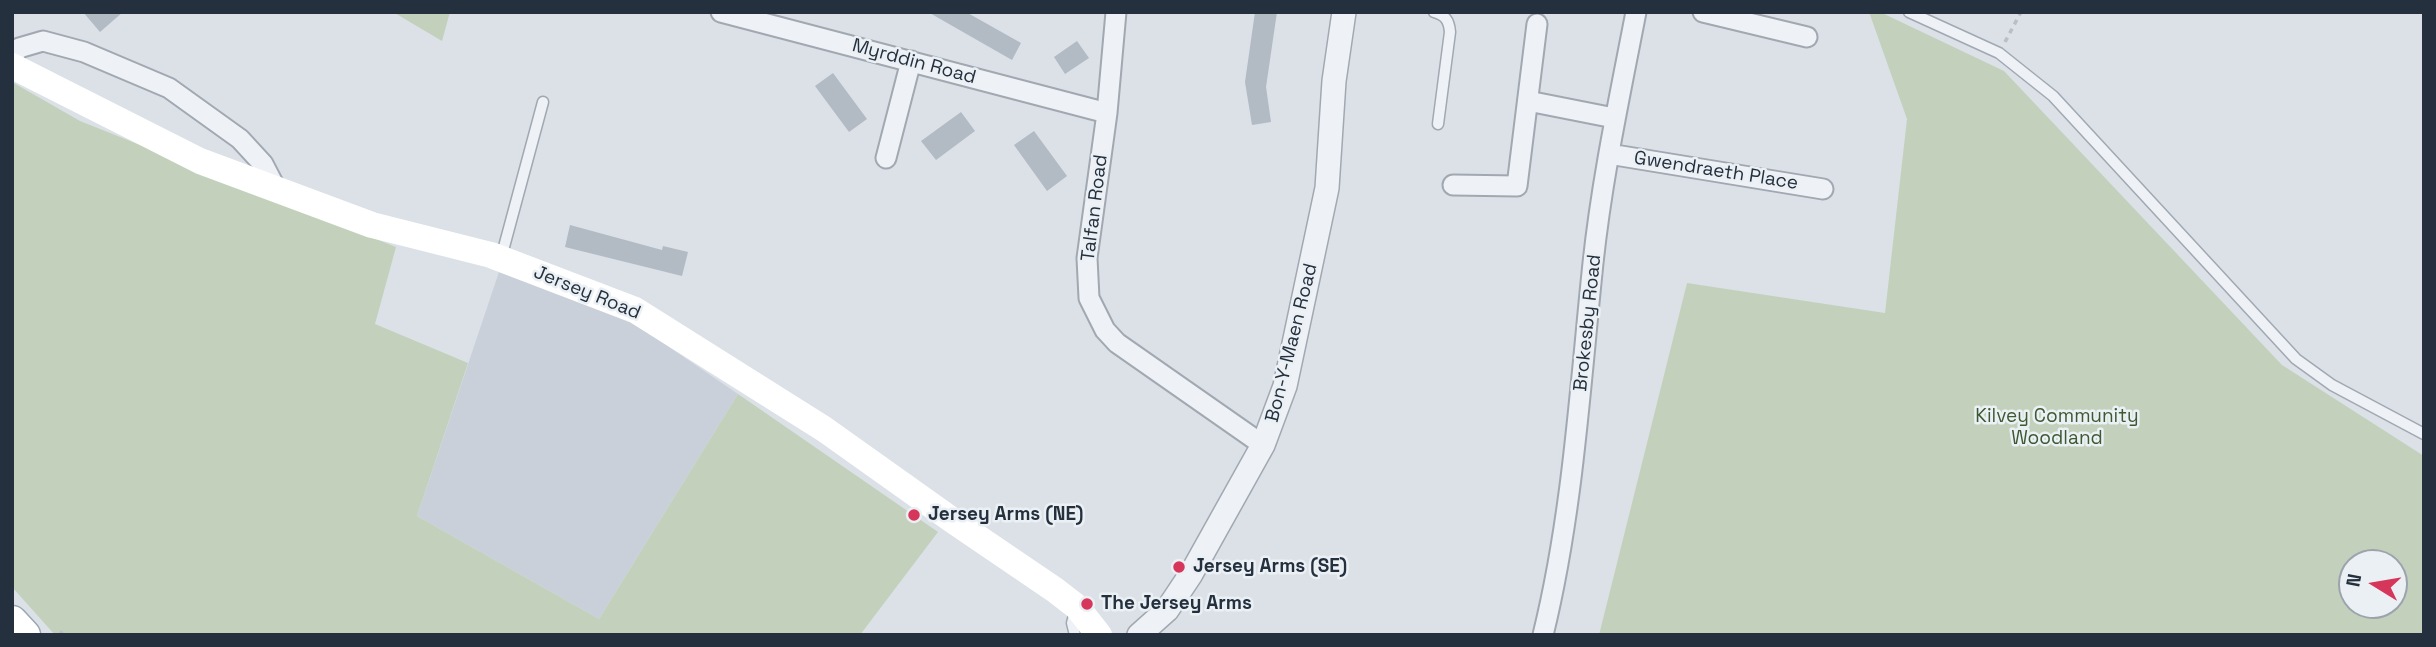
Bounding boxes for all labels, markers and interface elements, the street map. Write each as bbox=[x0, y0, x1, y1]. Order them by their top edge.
street label: Myrddin Road bbox=[850, 35, 978, 89]
street label: Gwendraeth Place bbox=[1632, 147, 1800, 195]
street label: Talfan Road bbox=[1077, 153, 1113, 263]
street label: Brokesby Road bbox=[1569, 253, 1607, 393]
street label: Jersey Road bbox=[530, 261, 644, 325]
street label: Bon-Y-Maen Road bbox=[1261, 261, 1323, 425]
park label: Kilvey Community Woodland bbox=[1975, 406, 2139, 450]
place label: Jersey Arms (NE) bbox=[928, 504, 1083, 526]
marker: Jersey Arms (NE) bbox=[906, 507, 922, 523]
north arrow bbox=[2338, 549, 2408, 619]
place label: Jersey Arms (SE) bbox=[1193, 556, 1347, 578]
marker: Jersey Arms (SE) bbox=[1171, 559, 1187, 575]
text: N bbox=[2340, 572, 2367, 589]
place label: The Jersey Arms bbox=[1101, 593, 1252, 615]
marker: The Jersey Arms bbox=[1079, 596, 1095, 612]

